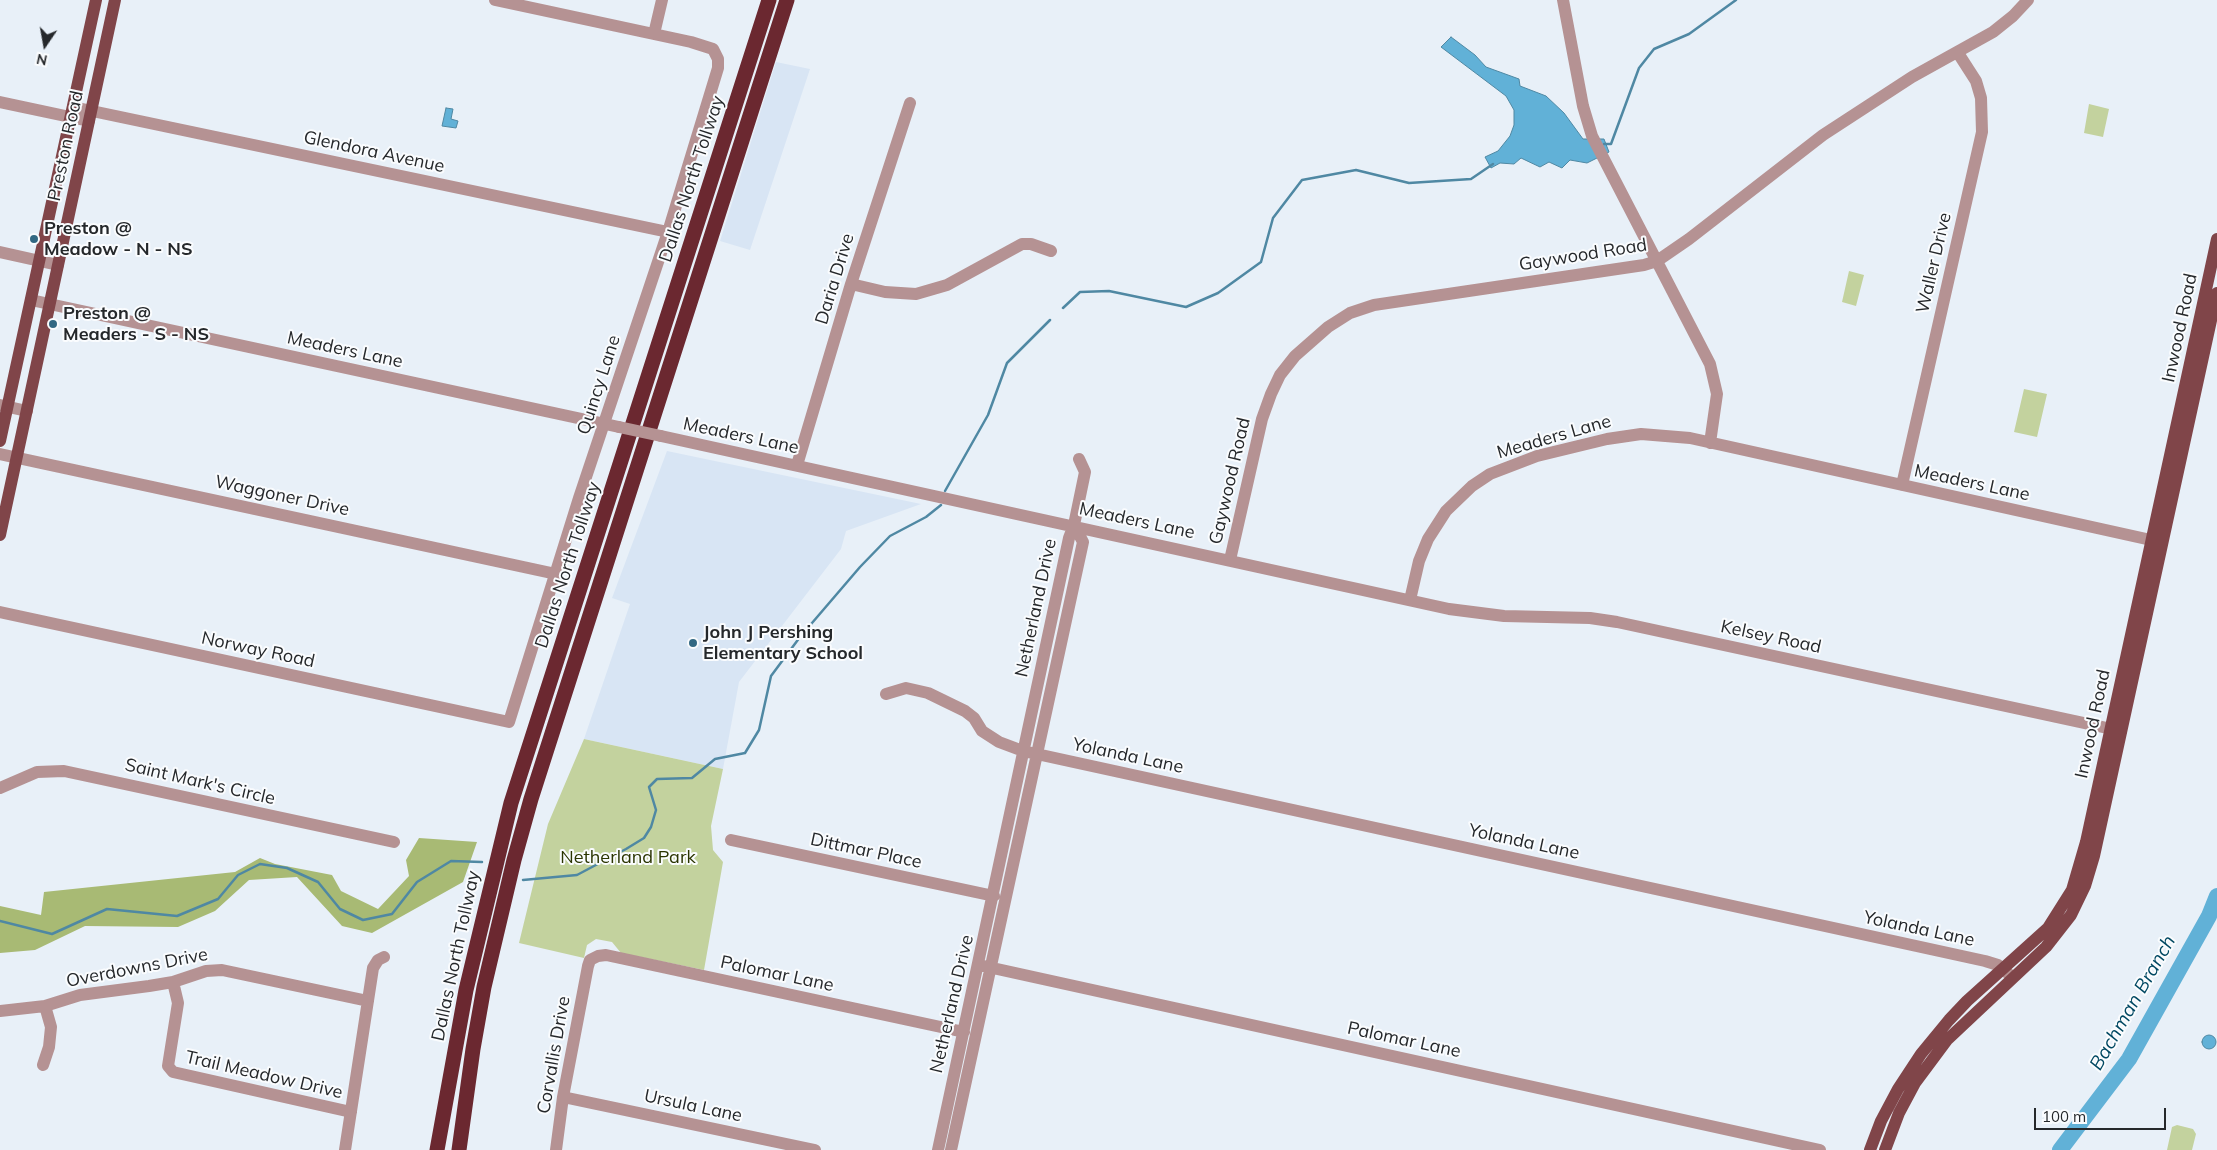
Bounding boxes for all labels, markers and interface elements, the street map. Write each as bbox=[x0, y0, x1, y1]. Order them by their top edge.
north arrow bbox=[20, 20, 70, 70]
text: N bbox=[35, 50, 49, 70]
street label: Preston Road bbox=[44, 89, 88, 203]
street label: Dallas North Tollway bbox=[655, 93, 729, 265]
street label: Glendora Avenue bbox=[302, 127, 446, 177]
street label: Waller Drive bbox=[1912, 210, 1956, 316]
place label: Preston @ Meadow - N - NS bbox=[44, 218, 192, 260]
street label: Daria Drive bbox=[811, 231, 859, 327]
marker: Preston @ Meadow - N - NS bbox=[28, 233, 40, 245]
street label: Gaywood Road bbox=[1517, 234, 1649, 276]
street label: Inwood Road bbox=[2158, 272, 2202, 384]
place label: Preston @ Meaders - S - NS bbox=[63, 303, 209, 346]
marker: Preston @ Meaders - S - NS bbox=[47, 318, 59, 330]
street label: Meaders Lane bbox=[285, 327, 405, 373]
street label: Quincy Lane bbox=[573, 333, 625, 437]
street label: Meaders Lane bbox=[1494, 410, 1614, 464]
street label: Meaders Lane bbox=[681, 413, 801, 459]
street label: Gaywood Road bbox=[1205, 416, 1255, 546]
street label: Meaders Lane bbox=[1912, 460, 2032, 506]
street label: Waggoner Drive bbox=[213, 471, 351, 521]
street label: Dallas North Tollway bbox=[531, 479, 605, 651]
street label: Meaders Lane bbox=[1077, 498, 1197, 544]
street label: Netherland Drive bbox=[1011, 537, 1061, 679]
street label: Kelsey Road bbox=[1719, 616, 1823, 658]
place label: John J Pershing Elementary School bbox=[703, 622, 863, 664]
street label: Norway Road bbox=[199, 627, 317, 673]
marker: John J Pershing Elementary School bbox=[687, 637, 699, 649]
street label: Inwood Road bbox=[2071, 668, 2115, 780]
street label: Yolanda Lane bbox=[1071, 734, 1185, 778]
street label: Saint Mark's Circle bbox=[123, 754, 277, 810]
street label: Yolanda Lane bbox=[1467, 820, 1581, 864]
street label: Dittmar Place bbox=[808, 829, 924, 873]
park label: Netherland Park bbox=[560, 847, 696, 869]
street label: Dallas North Tollway bbox=[427, 869, 485, 1043]
street label: Yolanda Lane bbox=[1862, 907, 1976, 951]
water label: Bachman Branch bbox=[2085, 932, 2181, 1074]
street label: Netherland Drive bbox=[926, 933, 978, 1075]
street label: Overdowns Drive bbox=[64, 944, 210, 992]
street label: Palomar Lane bbox=[718, 951, 836, 997]
street label: Corvallis Drive bbox=[533, 994, 575, 1116]
street label: Palomar Lane bbox=[1345, 1017, 1463, 1063]
street label: Trail Meadow Drive bbox=[183, 1046, 345, 1104]
street label: Ursula Lane bbox=[642, 1085, 744, 1127]
scale bar bbox=[2037, 1098, 2170, 1130]
text: 100 m bbox=[2042, 1107, 2086, 1126]

